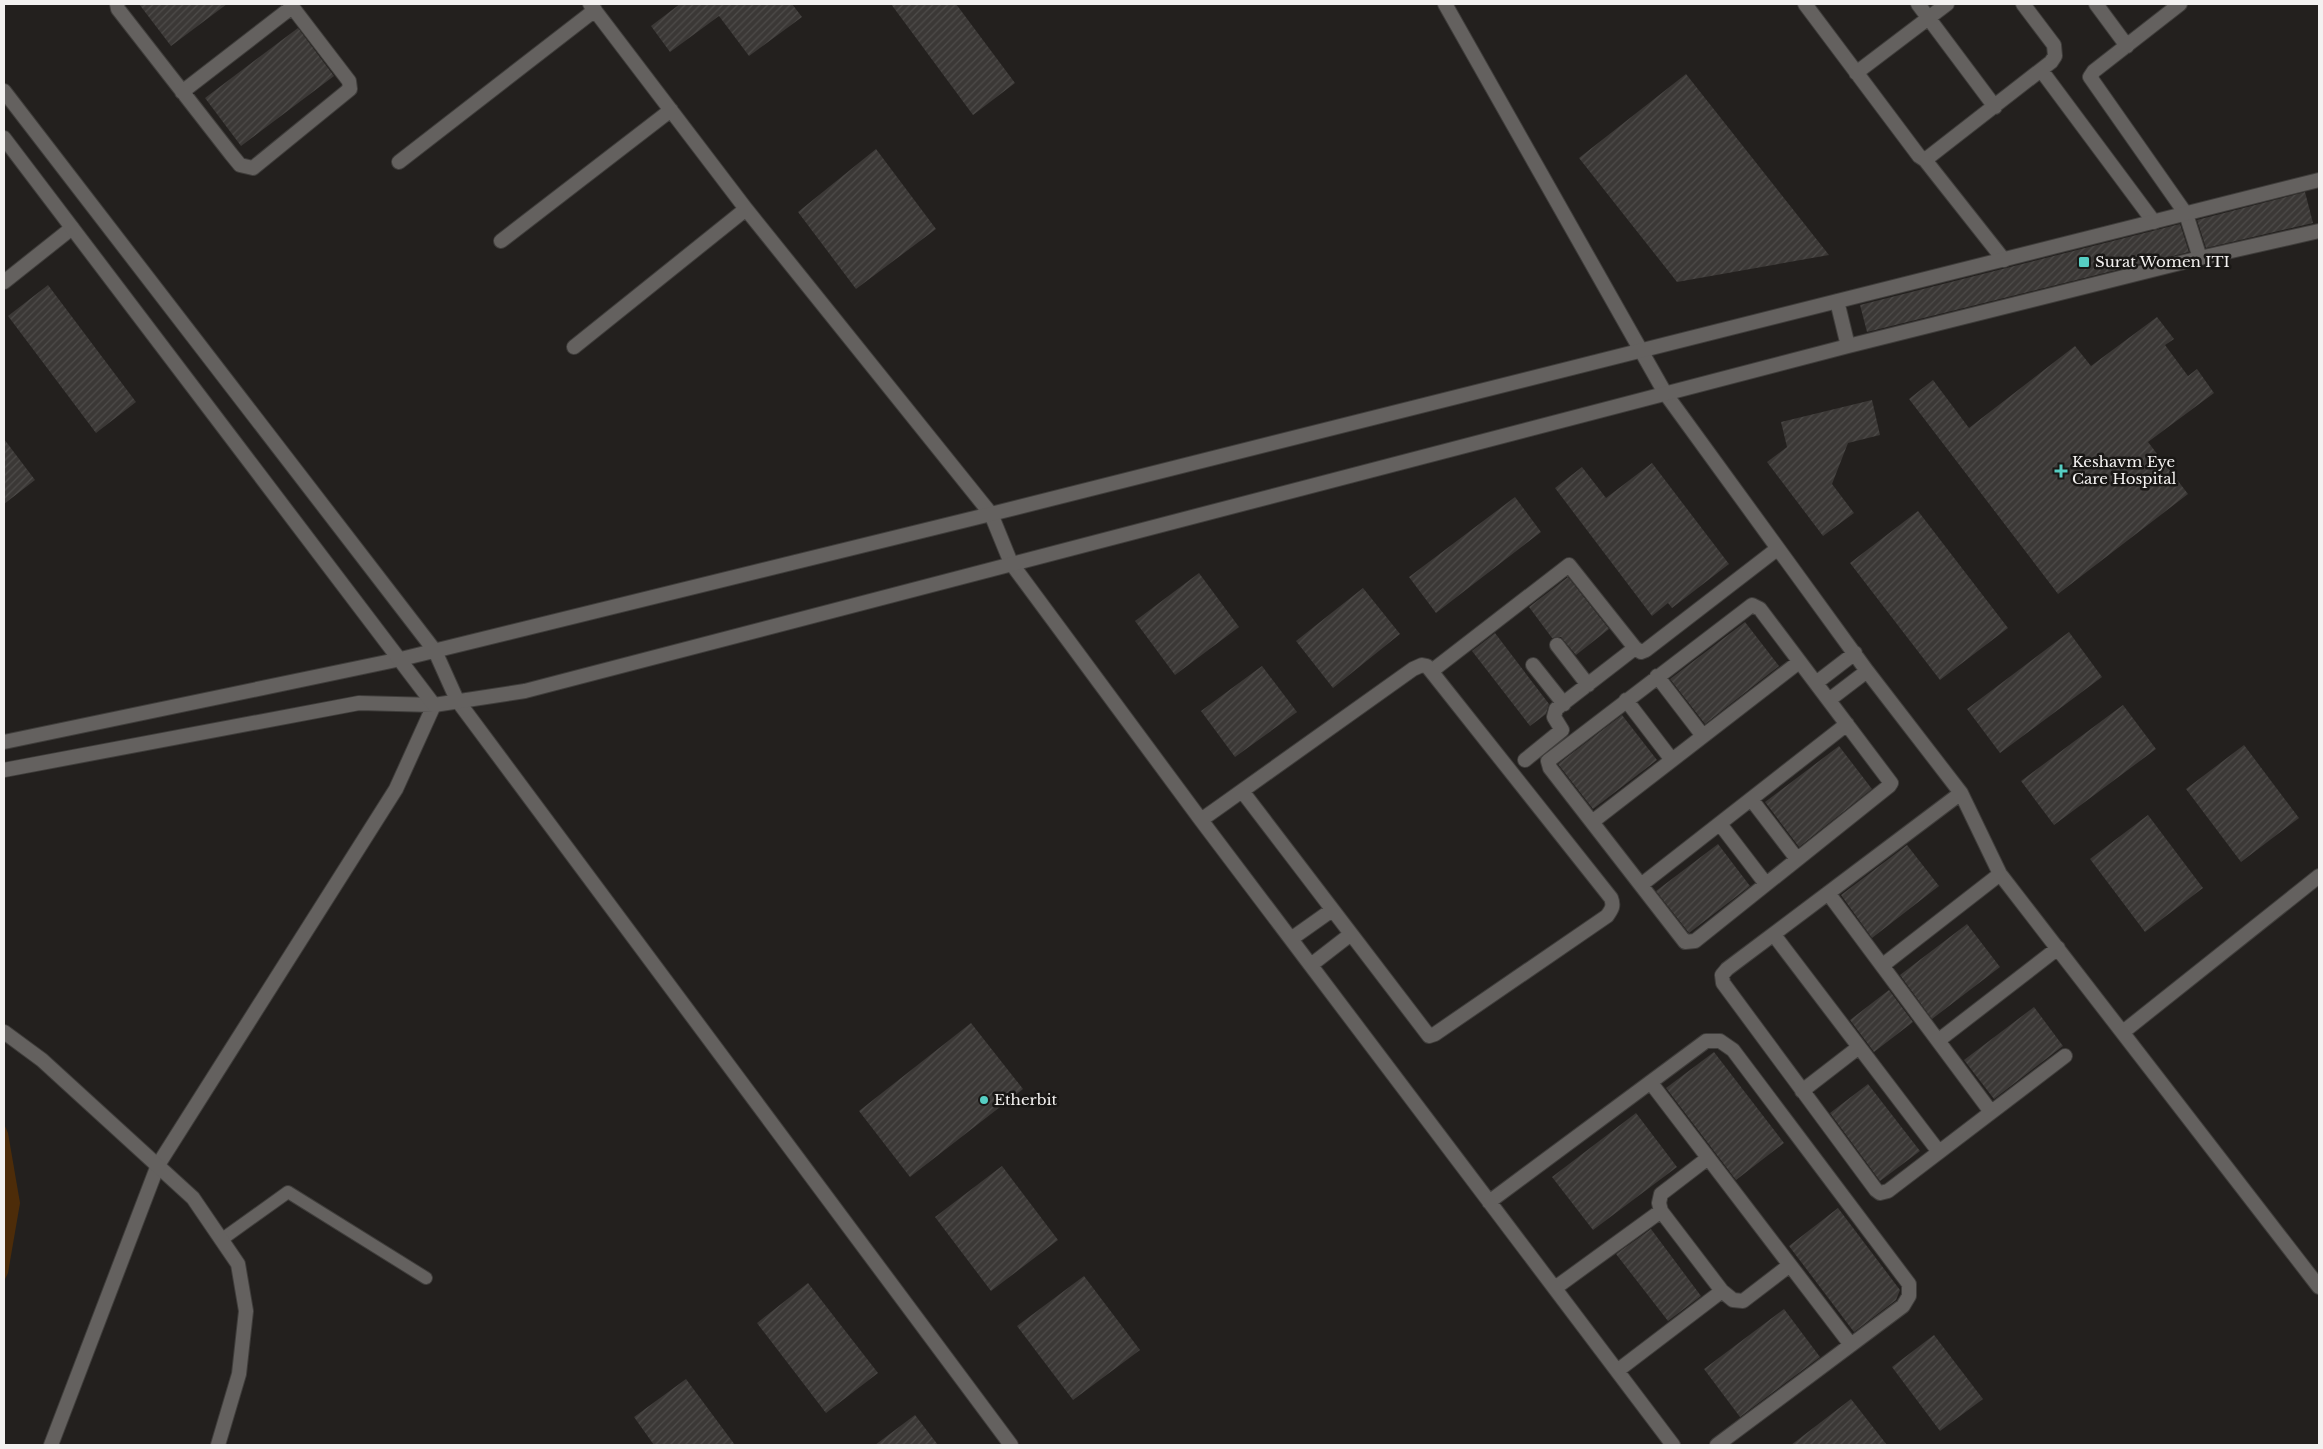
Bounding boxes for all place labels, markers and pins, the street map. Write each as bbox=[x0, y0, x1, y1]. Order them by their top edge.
place label: Surat Women ITI bbox=[2095, 252, 2230, 271]
marker: Surat Women ITI bbox=[2077, 255, 2091, 269]
place label: Keshavm Eye Care Hospital bbox=[2072, 452, 2177, 488]
marker: Keshavm Eye Care Hospital bbox=[2054, 464, 2068, 478]
place label: Etherbit bbox=[994, 1090, 1058, 1109]
marker: Etherbit bbox=[978, 1094, 990, 1106]

